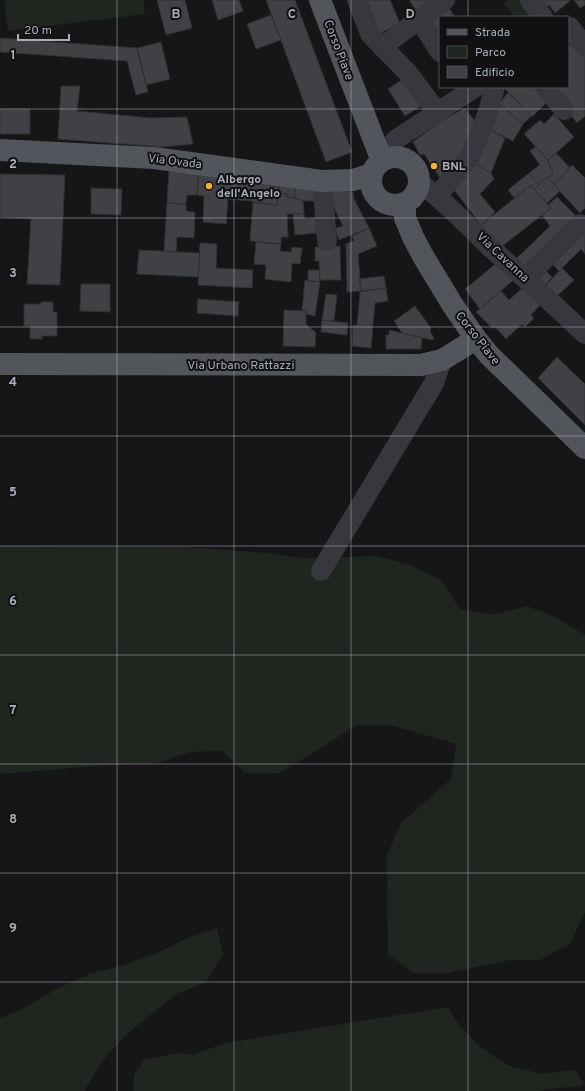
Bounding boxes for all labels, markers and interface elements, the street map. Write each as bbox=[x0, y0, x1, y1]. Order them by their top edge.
text: B bbox=[172, 7, 181, 23]
text: C bbox=[288, 7, 296, 23]
text: D bbox=[405, 7, 415, 23]
scale bar bbox=[18, 16, 69, 42]
legend bbox=[439, 16, 569, 88]
street label: Corso Piave bbox=[319, 18, 357, 83]
text: 20 m bbox=[24, 23, 52, 39]
text: Strada bbox=[475, 25, 510, 41]
text: Parco bbox=[475, 45, 506, 61]
text: 1 bbox=[10, 48, 16, 64]
text: Edificio bbox=[475, 65, 515, 81]
street label: Via Ovada bbox=[147, 151, 203, 173]
text: 2 bbox=[9, 157, 17, 173]
place label: BNL bbox=[442, 159, 466, 175]
marker: BNL bbox=[429, 161, 439, 171]
place label: Albergo dell'Angelo bbox=[217, 172, 280, 202]
marker: Albergo dell'Angelo bbox=[204, 181, 214, 191]
street label: Via Cavanna bbox=[473, 229, 532, 286]
text: 3 bbox=[9, 266, 17, 282]
street label: Corso Piave bbox=[451, 309, 503, 369]
street label: Via Urbano Rattazzi bbox=[188, 358, 294, 374]
text: 4 bbox=[9, 375, 17, 391]
text: 5 bbox=[9, 485, 17, 501]
text: 6 bbox=[9, 594, 17, 610]
text: 7 bbox=[10, 703, 17, 719]
text: 8 bbox=[9, 812, 17, 828]
text: 9 bbox=[9, 921, 17, 937]

